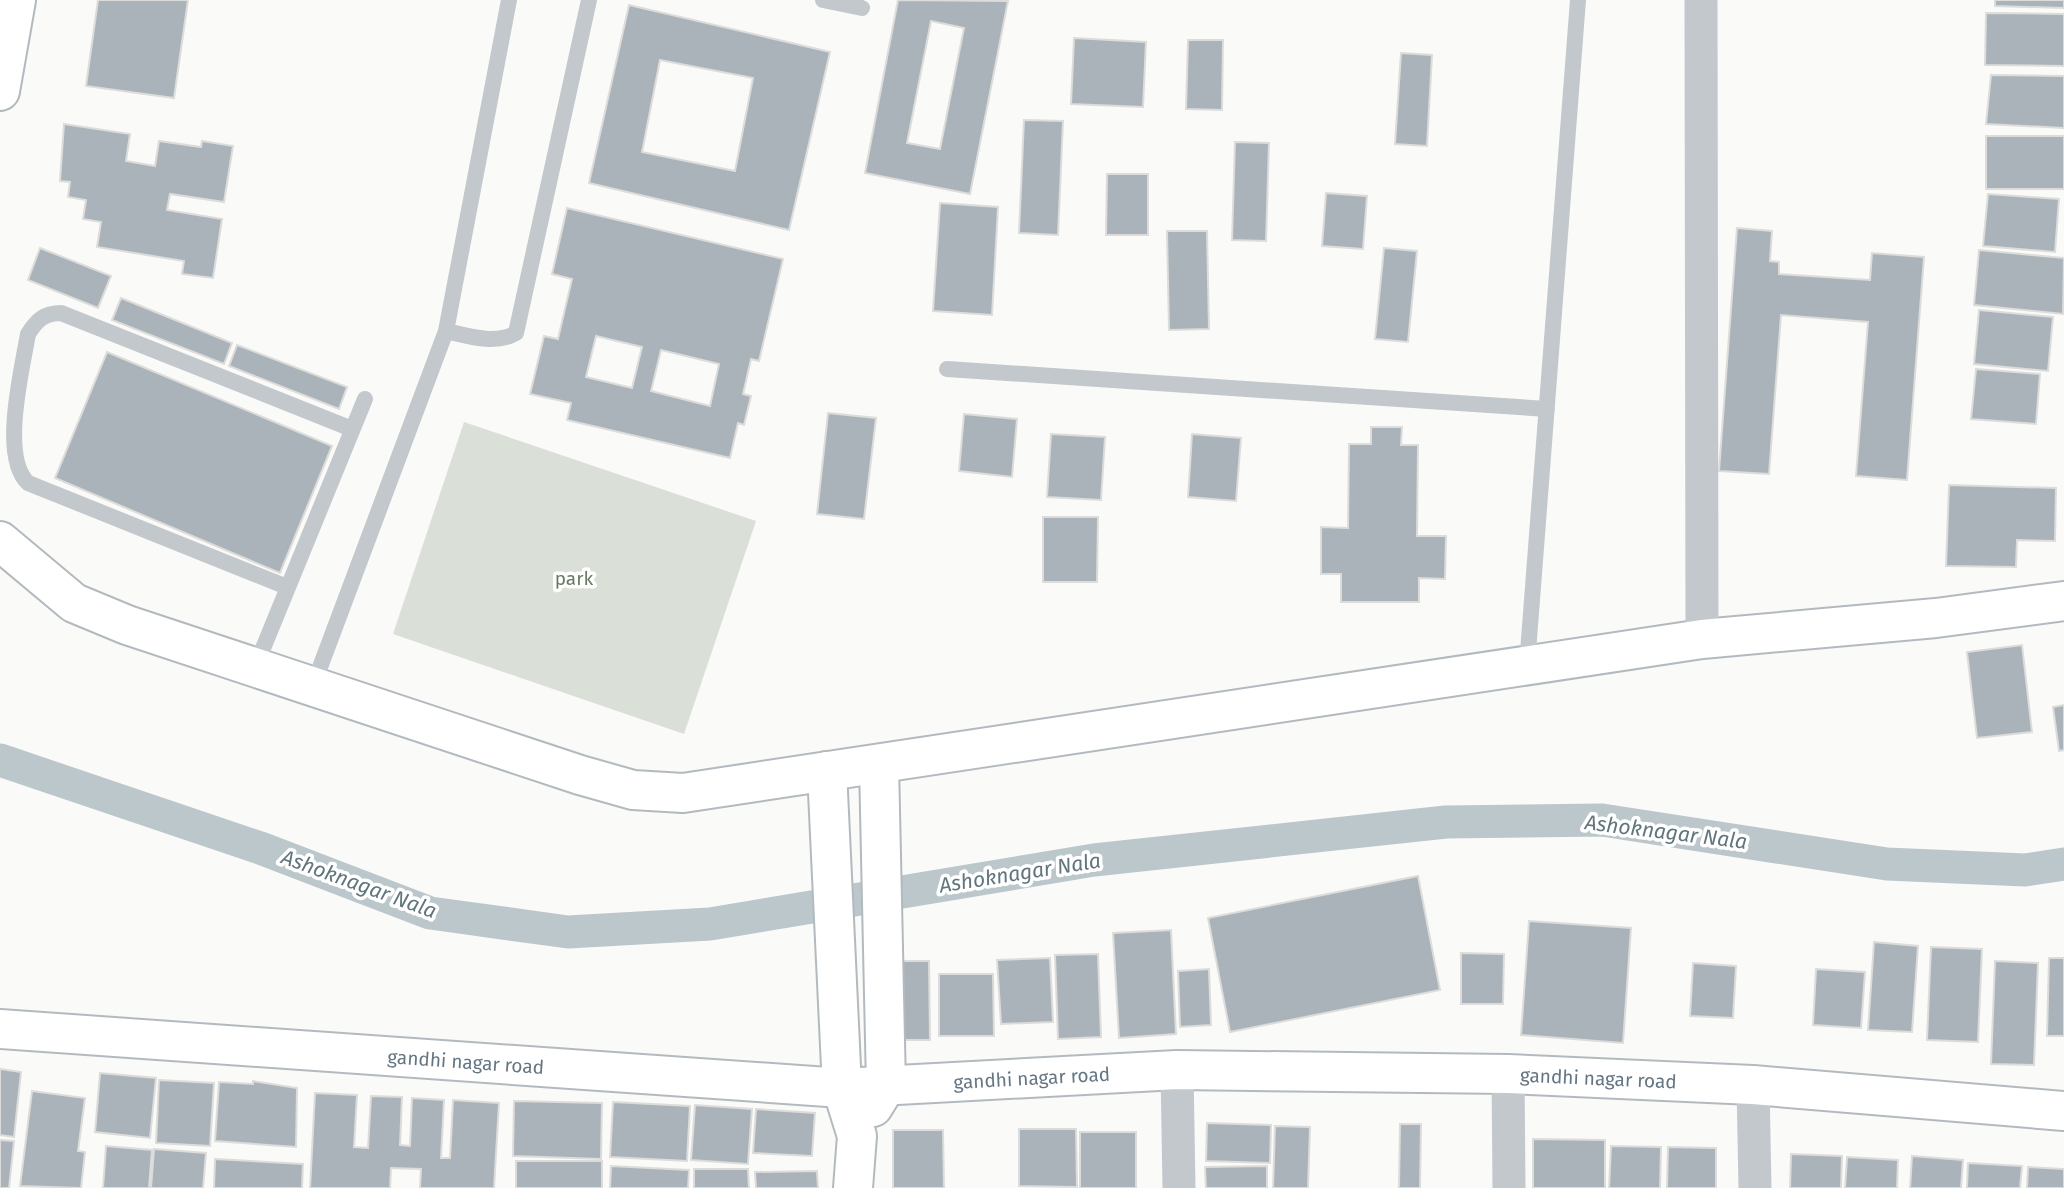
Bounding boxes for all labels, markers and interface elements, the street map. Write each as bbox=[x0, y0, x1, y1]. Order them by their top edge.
park label: park bbox=[555, 567, 594, 590]
water label: Ashoknagar Nala bbox=[1582, 809, 1749, 855]
water label: Ashoknagar Nala bbox=[277, 844, 440, 924]
water label: Ashoknagar Nala bbox=[936, 847, 1103, 899]
street label: gandhi nagar road bbox=[387, 1045, 545, 1079]
street label: gandhi nagar road bbox=[953, 1063, 1111, 1094]
street label: gandhi nagar road bbox=[1519, 1064, 1677, 1094]

